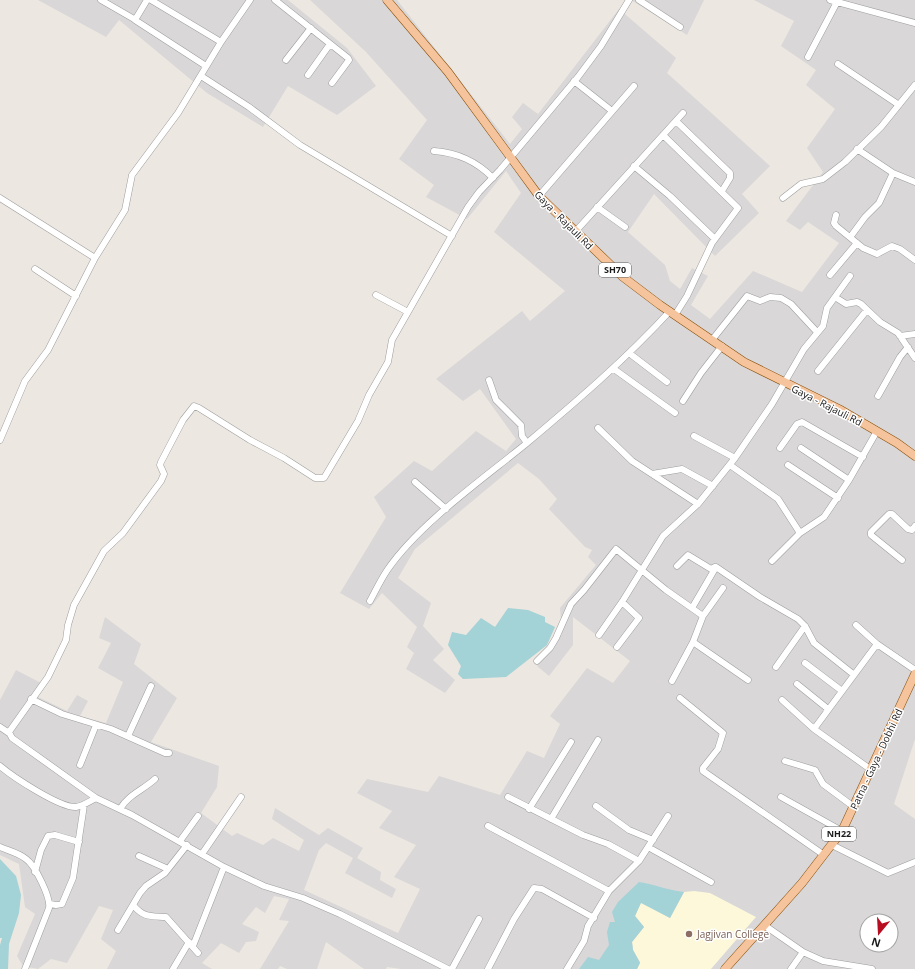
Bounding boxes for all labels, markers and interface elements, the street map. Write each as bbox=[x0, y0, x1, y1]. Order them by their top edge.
street label: Gaya - Rajauli Rd bbox=[532, 188, 596, 252]
road number: SH70 bbox=[599, 263, 631, 277]
street label: Gaya - Rajauli Rd bbox=[789, 381, 865, 429]
street label: Patna - Gaya - Dobhi Rd bbox=[846, 706, 906, 812]
road number: NH22 bbox=[822, 827, 856, 841]
north arrow bbox=[859, 913, 899, 953]
place label: Jagjivan College bbox=[696, 927, 769, 941]
marker: Jagjivan College bbox=[684, 929, 694, 939]
text: N bbox=[869, 934, 882, 952]

